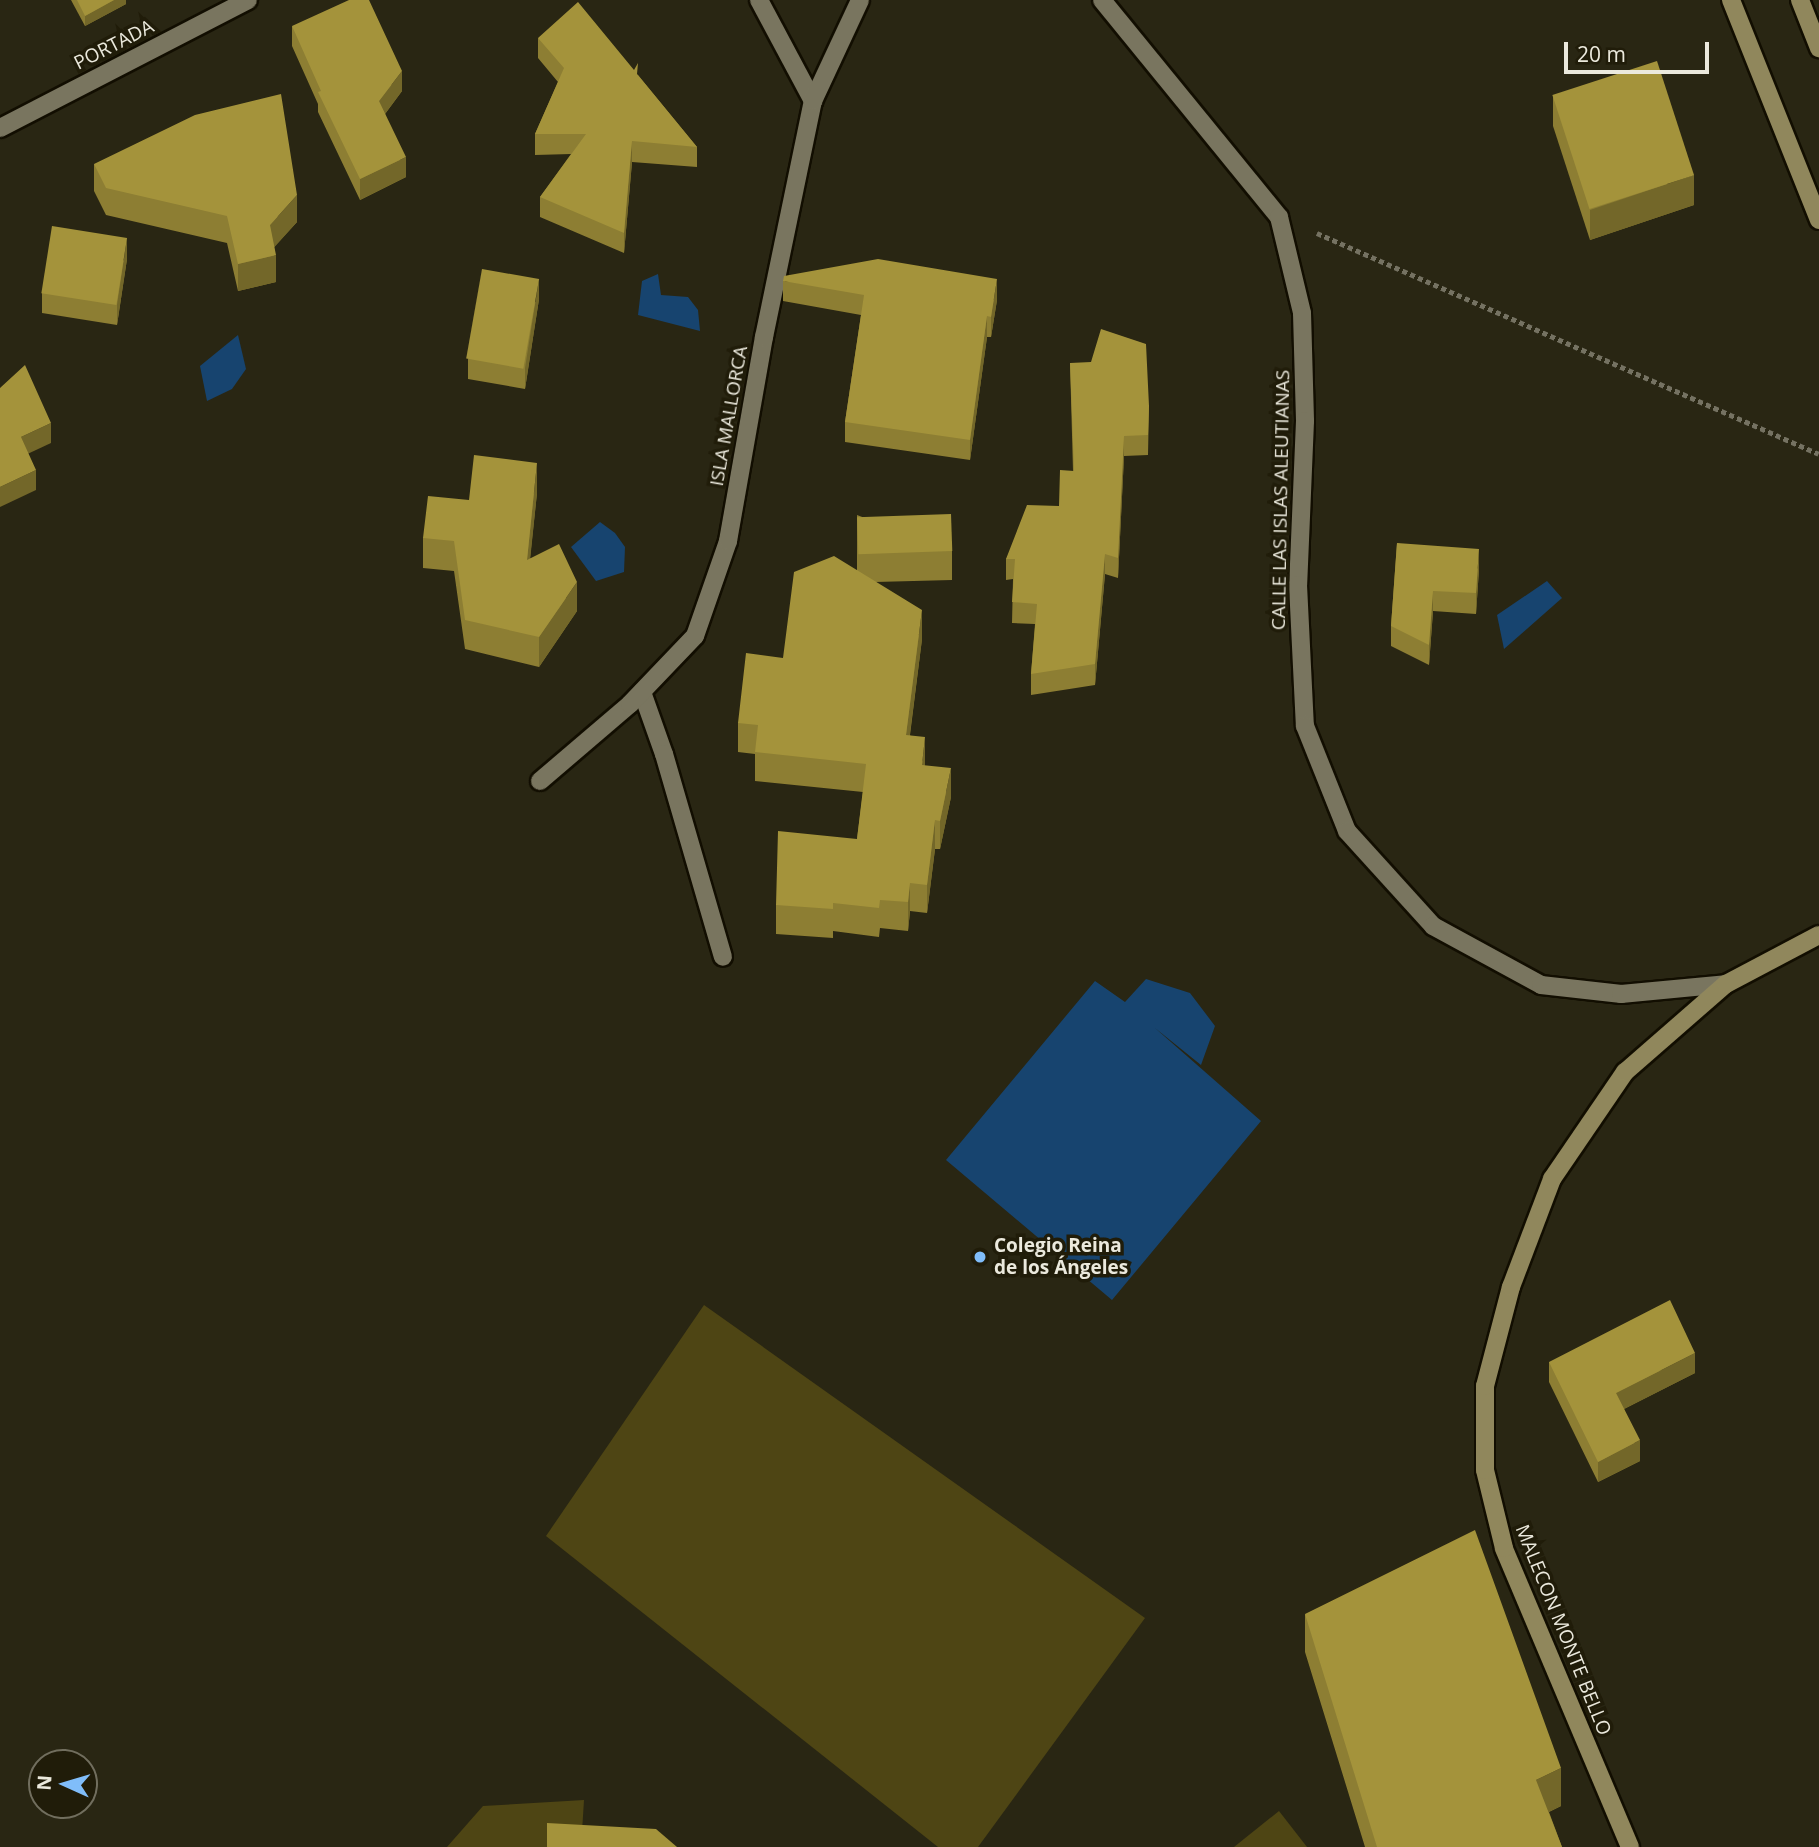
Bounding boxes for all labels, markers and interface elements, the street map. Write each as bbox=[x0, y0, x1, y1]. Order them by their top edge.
street label: PORTADA bbox=[70, 15, 158, 75]
scale bar bbox=[1567, 28, 1712, 72]
text: 20 m bbox=[1577, 40, 1626, 68]
street label: ISLA MALLORCA bbox=[705, 344, 753, 488]
street label: CALLE LAS ISLAS ALEUTIANAS bbox=[1267, 370, 1295, 630]
place label: Colegio Reina de los Ángeles bbox=[994, 1235, 1128, 1279]
marker: Colegio Reina de los Ángeles bbox=[972, 1249, 988, 1265]
street label: MALECON MONTE BELLO bbox=[1510, 1521, 1616, 1739]
north arrow bbox=[28, 1749, 98, 1819]
text: N bbox=[31, 1774, 58, 1791]

